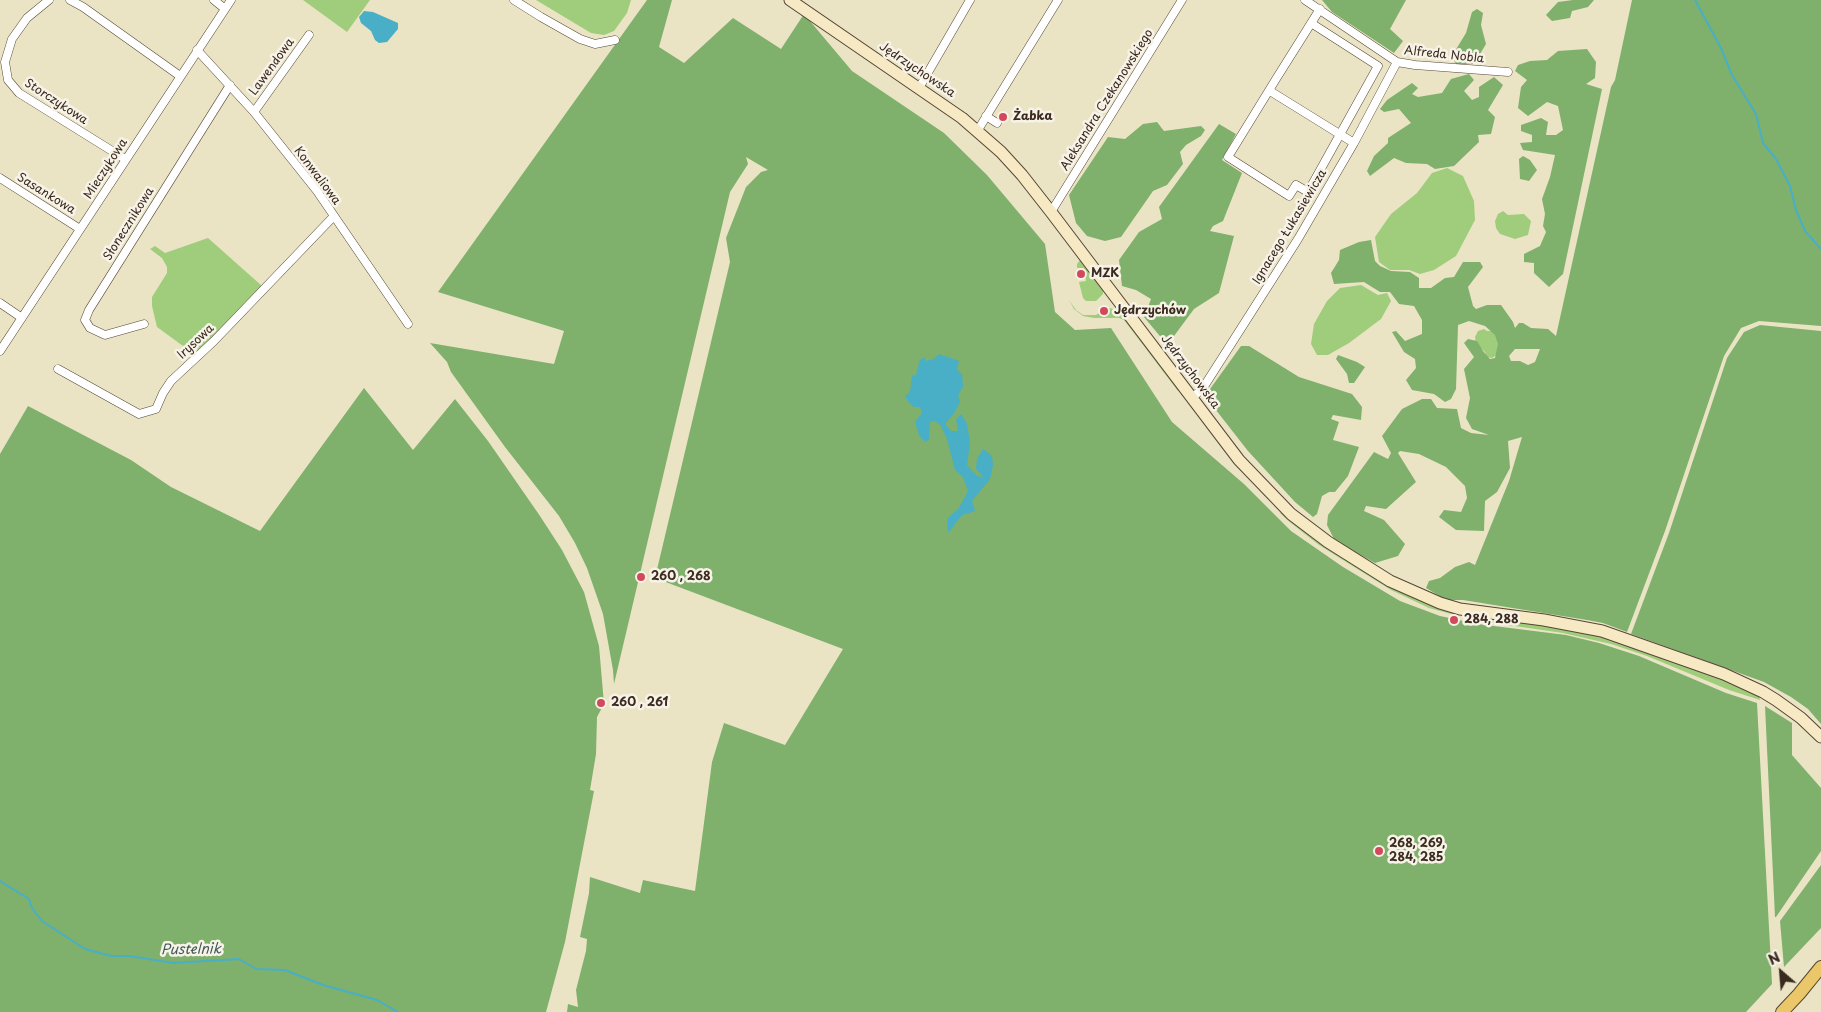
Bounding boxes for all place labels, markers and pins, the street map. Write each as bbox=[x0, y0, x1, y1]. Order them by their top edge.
place label: Żabka bbox=[1013, 110, 1053, 124]
marker: Żabka bbox=[997, 111, 1009, 123]
place label: MZK bbox=[1091, 267, 1119, 281]
marker: MZK bbox=[1075, 268, 1087, 280]
place label: Jędrzychów bbox=[1114, 304, 1186, 318]
marker: Jędrzychów bbox=[1098, 305, 1110, 317]
place label: 260 , 268 bbox=[651, 570, 711, 584]
marker: 260 , 268 bbox=[635, 571, 647, 583]
place label: 284, 288 bbox=[1464, 613, 1519, 627]
marker: 284, 288 bbox=[1448, 614, 1460, 626]
place label: 260 , 261 bbox=[611, 696, 668, 710]
marker: 260 , 261 bbox=[595, 697, 607, 709]
place label: 268, 269, 284, 285 bbox=[1389, 837, 1445, 865]
marker: 268, 269, 284, 285 bbox=[1373, 845, 1385, 857]

